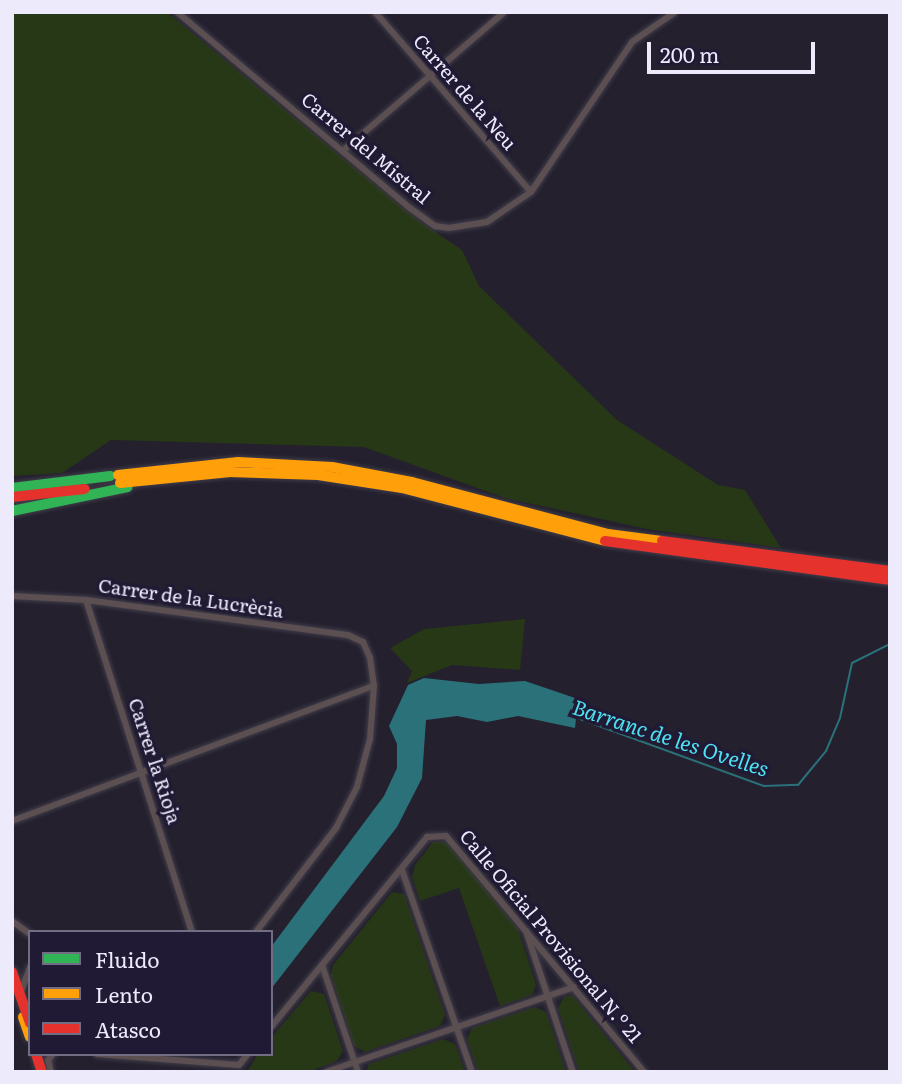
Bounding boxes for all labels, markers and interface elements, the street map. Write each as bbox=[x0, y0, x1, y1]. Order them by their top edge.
scale bar bbox=[650, 28, 818, 72]
street label: Carrer de la Neu bbox=[409, 30, 521, 154]
text: 200 m bbox=[660, 38, 720, 69]
street label: Carrer del Mistral bbox=[297, 88, 435, 208]
street label: Carrer de la Lucrècia bbox=[97, 574, 285, 622]
water label: Barranc de les Ovelles bbox=[570, 693, 772, 781]
street label: Carrer la Rioja bbox=[124, 695, 186, 827]
street label: Calle Oficial Provisional N.º 21 bbox=[455, 825, 647, 1047]
legend bbox=[28, 930, 273, 1056]
text: Fluido bbox=[95, 943, 159, 974]
text: Lento bbox=[95, 978, 153, 1009]
text: Atasco bbox=[95, 1013, 161, 1044]

